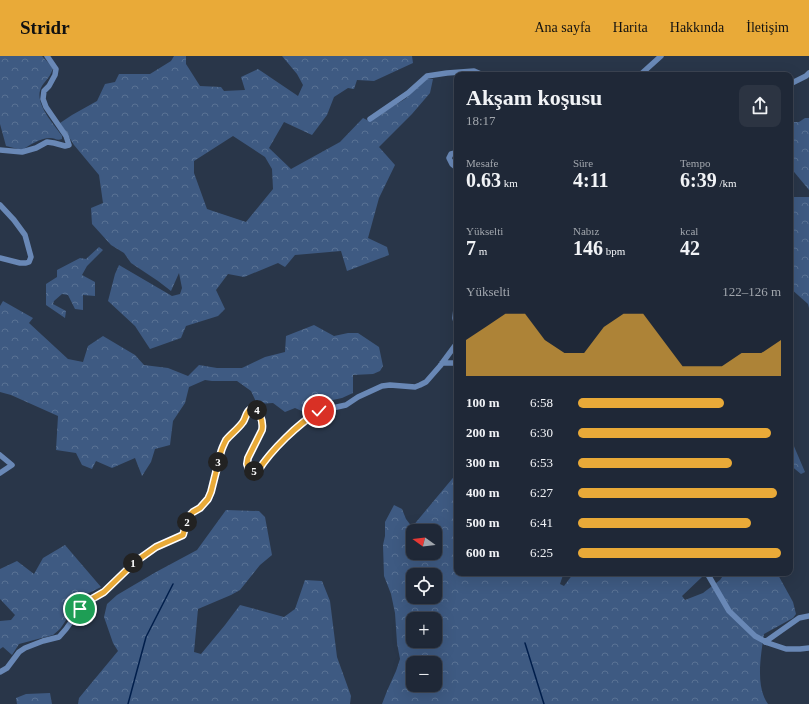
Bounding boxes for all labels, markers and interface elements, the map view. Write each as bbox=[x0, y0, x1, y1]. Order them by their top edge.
text: Stridr bbox=[20, 17, 70, 38]
text: Ana sayfa bbox=[534, 20, 591, 35]
text: Harita bbox=[613, 20, 648, 35]
text: Hakkında bbox=[670, 20, 724, 35]
text: İletişim bbox=[746, 20, 789, 35]
text: Akşam koşusu bbox=[466, 85, 602, 110]
button: share bbox=[739, 85, 781, 127]
text: 18:17 bbox=[466, 113, 496, 128]
text: Mesafe bbox=[466, 157, 498, 169]
text: Süre bbox=[573, 157, 593, 169]
text: Tempo bbox=[680, 157, 710, 169]
text: 0.63 bbox=[466, 169, 501, 191]
text: 4:11 bbox=[573, 169, 609, 191]
text: 6:39 bbox=[680, 169, 717, 191]
text: km bbox=[501, 177, 518, 189]
text: /km bbox=[717, 177, 737, 189]
text: Yükselti bbox=[466, 225, 503, 237]
text: Nabız bbox=[573, 225, 599, 237]
text: kcal bbox=[680, 225, 698, 237]
text: 7 bbox=[466, 237, 476, 259]
text: 146 bbox=[573, 237, 603, 259]
text: 42 bbox=[680, 237, 700, 259]
text: m bbox=[476, 245, 487, 257]
text: bpm bbox=[603, 245, 625, 257]
text: Yükselti bbox=[466, 284, 510, 299]
text: 122–126 m bbox=[722, 284, 781, 299]
pin bbox=[302, 394, 336, 428]
text: 100 m bbox=[466, 395, 500, 410]
text: 6:58 bbox=[530, 395, 553, 410]
pin: 4 bbox=[247, 400, 267, 420]
icon: check bbox=[308, 400, 330, 422]
text: 4 bbox=[254, 404, 260, 416]
text: 200 m bbox=[466, 425, 500, 440]
text: 6:30 bbox=[530, 425, 553, 440]
pin: 3 bbox=[208, 452, 228, 472]
text: 300 m bbox=[466, 455, 500, 470]
text: 6:53 bbox=[530, 455, 553, 470]
text: 3 bbox=[215, 456, 221, 468]
pin: 5 bbox=[244, 461, 264, 481]
text: 5 bbox=[251, 465, 257, 477]
text: 400 m bbox=[466, 485, 500, 500]
text: 6:27 bbox=[530, 485, 553, 500]
pin: 2 bbox=[177, 512, 197, 532]
text: 500 m bbox=[466, 515, 500, 530]
text: 6:41 bbox=[530, 515, 553, 530]
text: 2 bbox=[184, 516, 190, 528]
north arrow bbox=[406, 524, 442, 560]
map controls bbox=[406, 524, 442, 692]
text: 600 m bbox=[466, 545, 500, 560]
text: 6:25 bbox=[530, 545, 553, 560]
pin: 1 bbox=[123, 553, 143, 573]
text: 1 bbox=[130, 557, 136, 569]
button: locate bbox=[406, 568, 442, 604]
pin bbox=[63, 592, 97, 626]
icon: arrive bbox=[69, 598, 91, 620]
button: + bbox=[406, 612, 442, 648]
button: − bbox=[406, 656, 442, 692]

